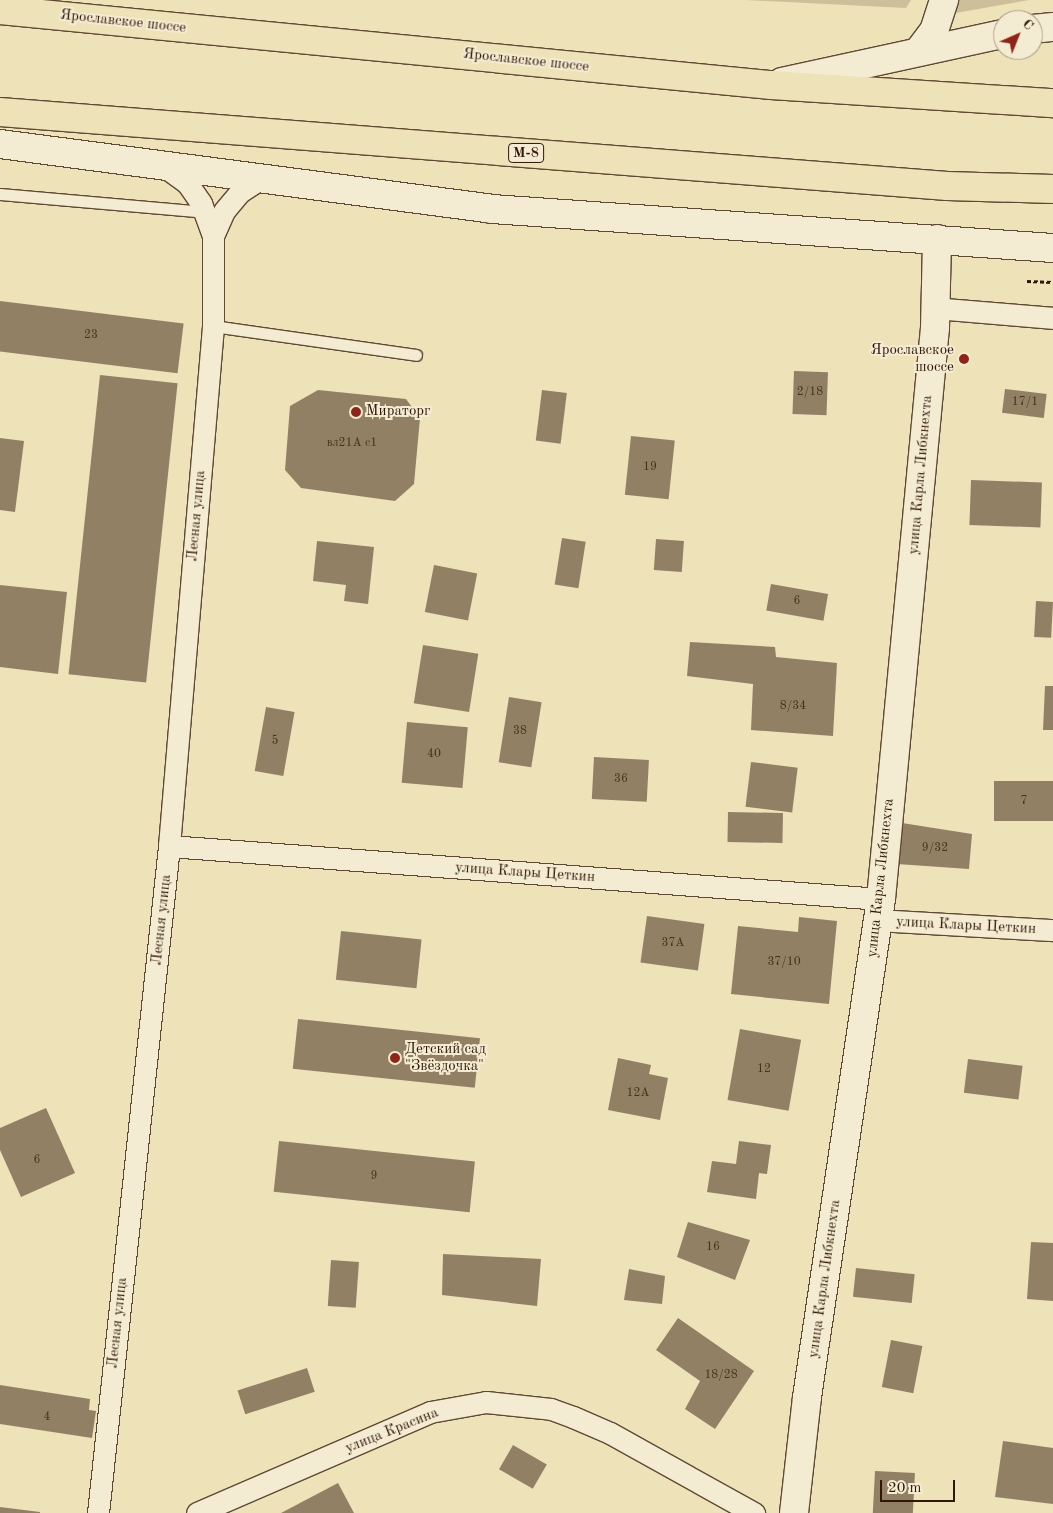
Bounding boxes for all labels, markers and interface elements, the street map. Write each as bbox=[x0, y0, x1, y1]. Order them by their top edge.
street label: Ярославское шоссе bbox=[59, 6, 187, 38]
north arrow bbox=[993, 10, 1043, 60]
text: С bbox=[1020, 17, 1036, 33]
street label: Ярославское шоссе bbox=[462, 45, 590, 77]
road number: М-8 bbox=[507, 142, 545, 164]
house number: 23 bbox=[84, 329, 98, 343]
place label: Ярославское шоссе bbox=[870, 341, 954, 376]
marker: Ярославское шоссе bbox=[958, 353, 970, 365]
house number: 2/18 bbox=[797, 386, 823, 400]
street label: улица Карла Либкнехта bbox=[905, 395, 937, 555]
house number: 17/1 bbox=[1012, 396, 1038, 410]
place label: Мираторг bbox=[366, 403, 431, 421]
marker: Мираторг bbox=[350, 406, 362, 418]
house number: вл21А с1 bbox=[327, 437, 377, 451]
house number: 19 bbox=[643, 461, 657, 475]
street label: Лесная улица bbox=[184, 470, 210, 562]
house number: 6 bbox=[794, 595, 800, 609]
house number: 8/34 bbox=[780, 700, 806, 714]
house number: 38 bbox=[513, 725, 527, 739]
house number: 5 bbox=[272, 735, 278, 749]
house number: 40 bbox=[427, 748, 441, 762]
house number: 36 bbox=[614, 773, 628, 787]
house number: 7 bbox=[1021, 795, 1027, 809]
street label: улица Карла Либкнехта bbox=[864, 798, 898, 958]
house number: 9/32 bbox=[922, 842, 948, 856]
street label: улица Клары Цеткин bbox=[454, 859, 596, 887]
street label: Лесная улица bbox=[148, 874, 176, 966]
street label: улица Клары Цеткин bbox=[896, 913, 1036, 939]
house number: 37А bbox=[661, 937, 685, 951]
house number: 37/10 bbox=[767, 956, 801, 970]
place label: Детский сад "Звёздочка" bbox=[405, 1040, 486, 1075]
marker: Детский сад "Звёздочка" bbox=[389, 1052, 401, 1064]
house number: 12 bbox=[757, 1063, 771, 1077]
house number: 12А bbox=[626, 1087, 650, 1101]
house number: 6 bbox=[34, 1154, 40, 1168]
house number: 9 bbox=[371, 1170, 377, 1184]
street label: улица Карла Либкнехта bbox=[805, 1199, 845, 1359]
house number: 16 bbox=[706, 1241, 720, 1255]
street label: Лесная улица bbox=[104, 1277, 132, 1369]
house number: 18/28 bbox=[704, 1369, 738, 1383]
street label: улица Красина bbox=[343, 1404, 441, 1458]
house number: 4 bbox=[44, 1411, 50, 1425]
scale bar bbox=[883, 1470, 958, 1502]
text: 20 m bbox=[888, 1481, 922, 1496]

